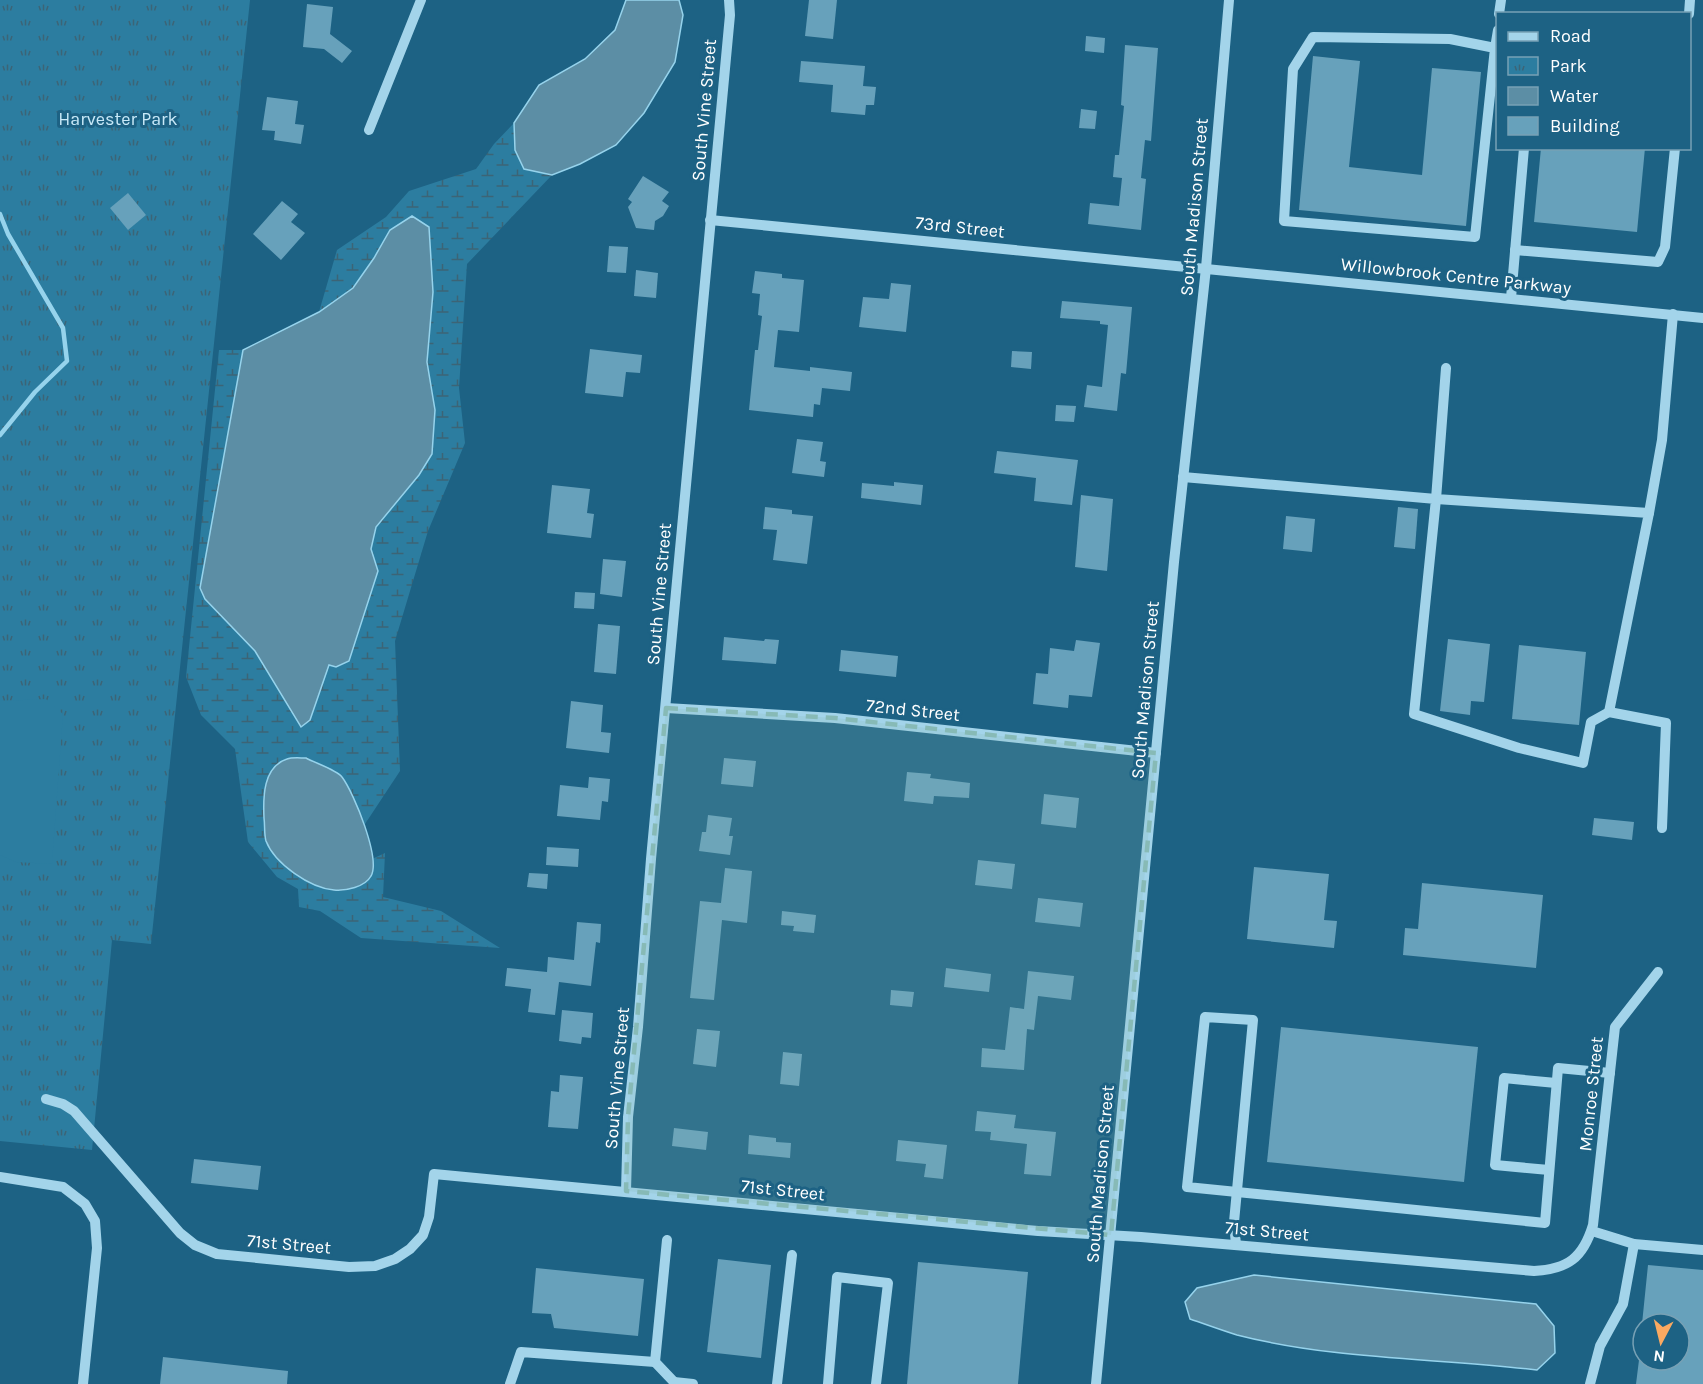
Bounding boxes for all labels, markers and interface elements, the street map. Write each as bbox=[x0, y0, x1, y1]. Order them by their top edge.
legend bbox=[1496, 12, 1691, 150]
text: Road bbox=[1550, 25, 1591, 47]
street label: South Vine Street bbox=[687, 38, 721, 182]
text: Park bbox=[1550, 55, 1587, 77]
text: Water bbox=[1550, 85, 1598, 107]
park label: Harvester Park bbox=[58, 108, 178, 130]
text: Building bbox=[1550, 115, 1620, 137]
street label: South Madison Street bbox=[1175, 117, 1213, 297]
street label: 73rd Street bbox=[914, 211, 1006, 243]
street label: Willowbrook Centre Parkway bbox=[1340, 253, 1573, 299]
street label: South Vine Street bbox=[642, 522, 676, 666]
street label: South Madison Street bbox=[1126, 600, 1164, 780]
street label: 72nd Street bbox=[865, 694, 961, 726]
street label: South Vine Street bbox=[600, 1006, 634, 1150]
street label: Monroe Street bbox=[1574, 1035, 1608, 1152]
street label: South Madison Street bbox=[1081, 1084, 1119, 1264]
street label: 71st Street bbox=[740, 1175, 826, 1205]
street label: 71st Street bbox=[1224, 1216, 1310, 1246]
street label: 71st Street bbox=[246, 1229, 332, 1259]
north arrow bbox=[1631, 1312, 1691, 1372]
text: N bbox=[1652, 1346, 1666, 1367]

